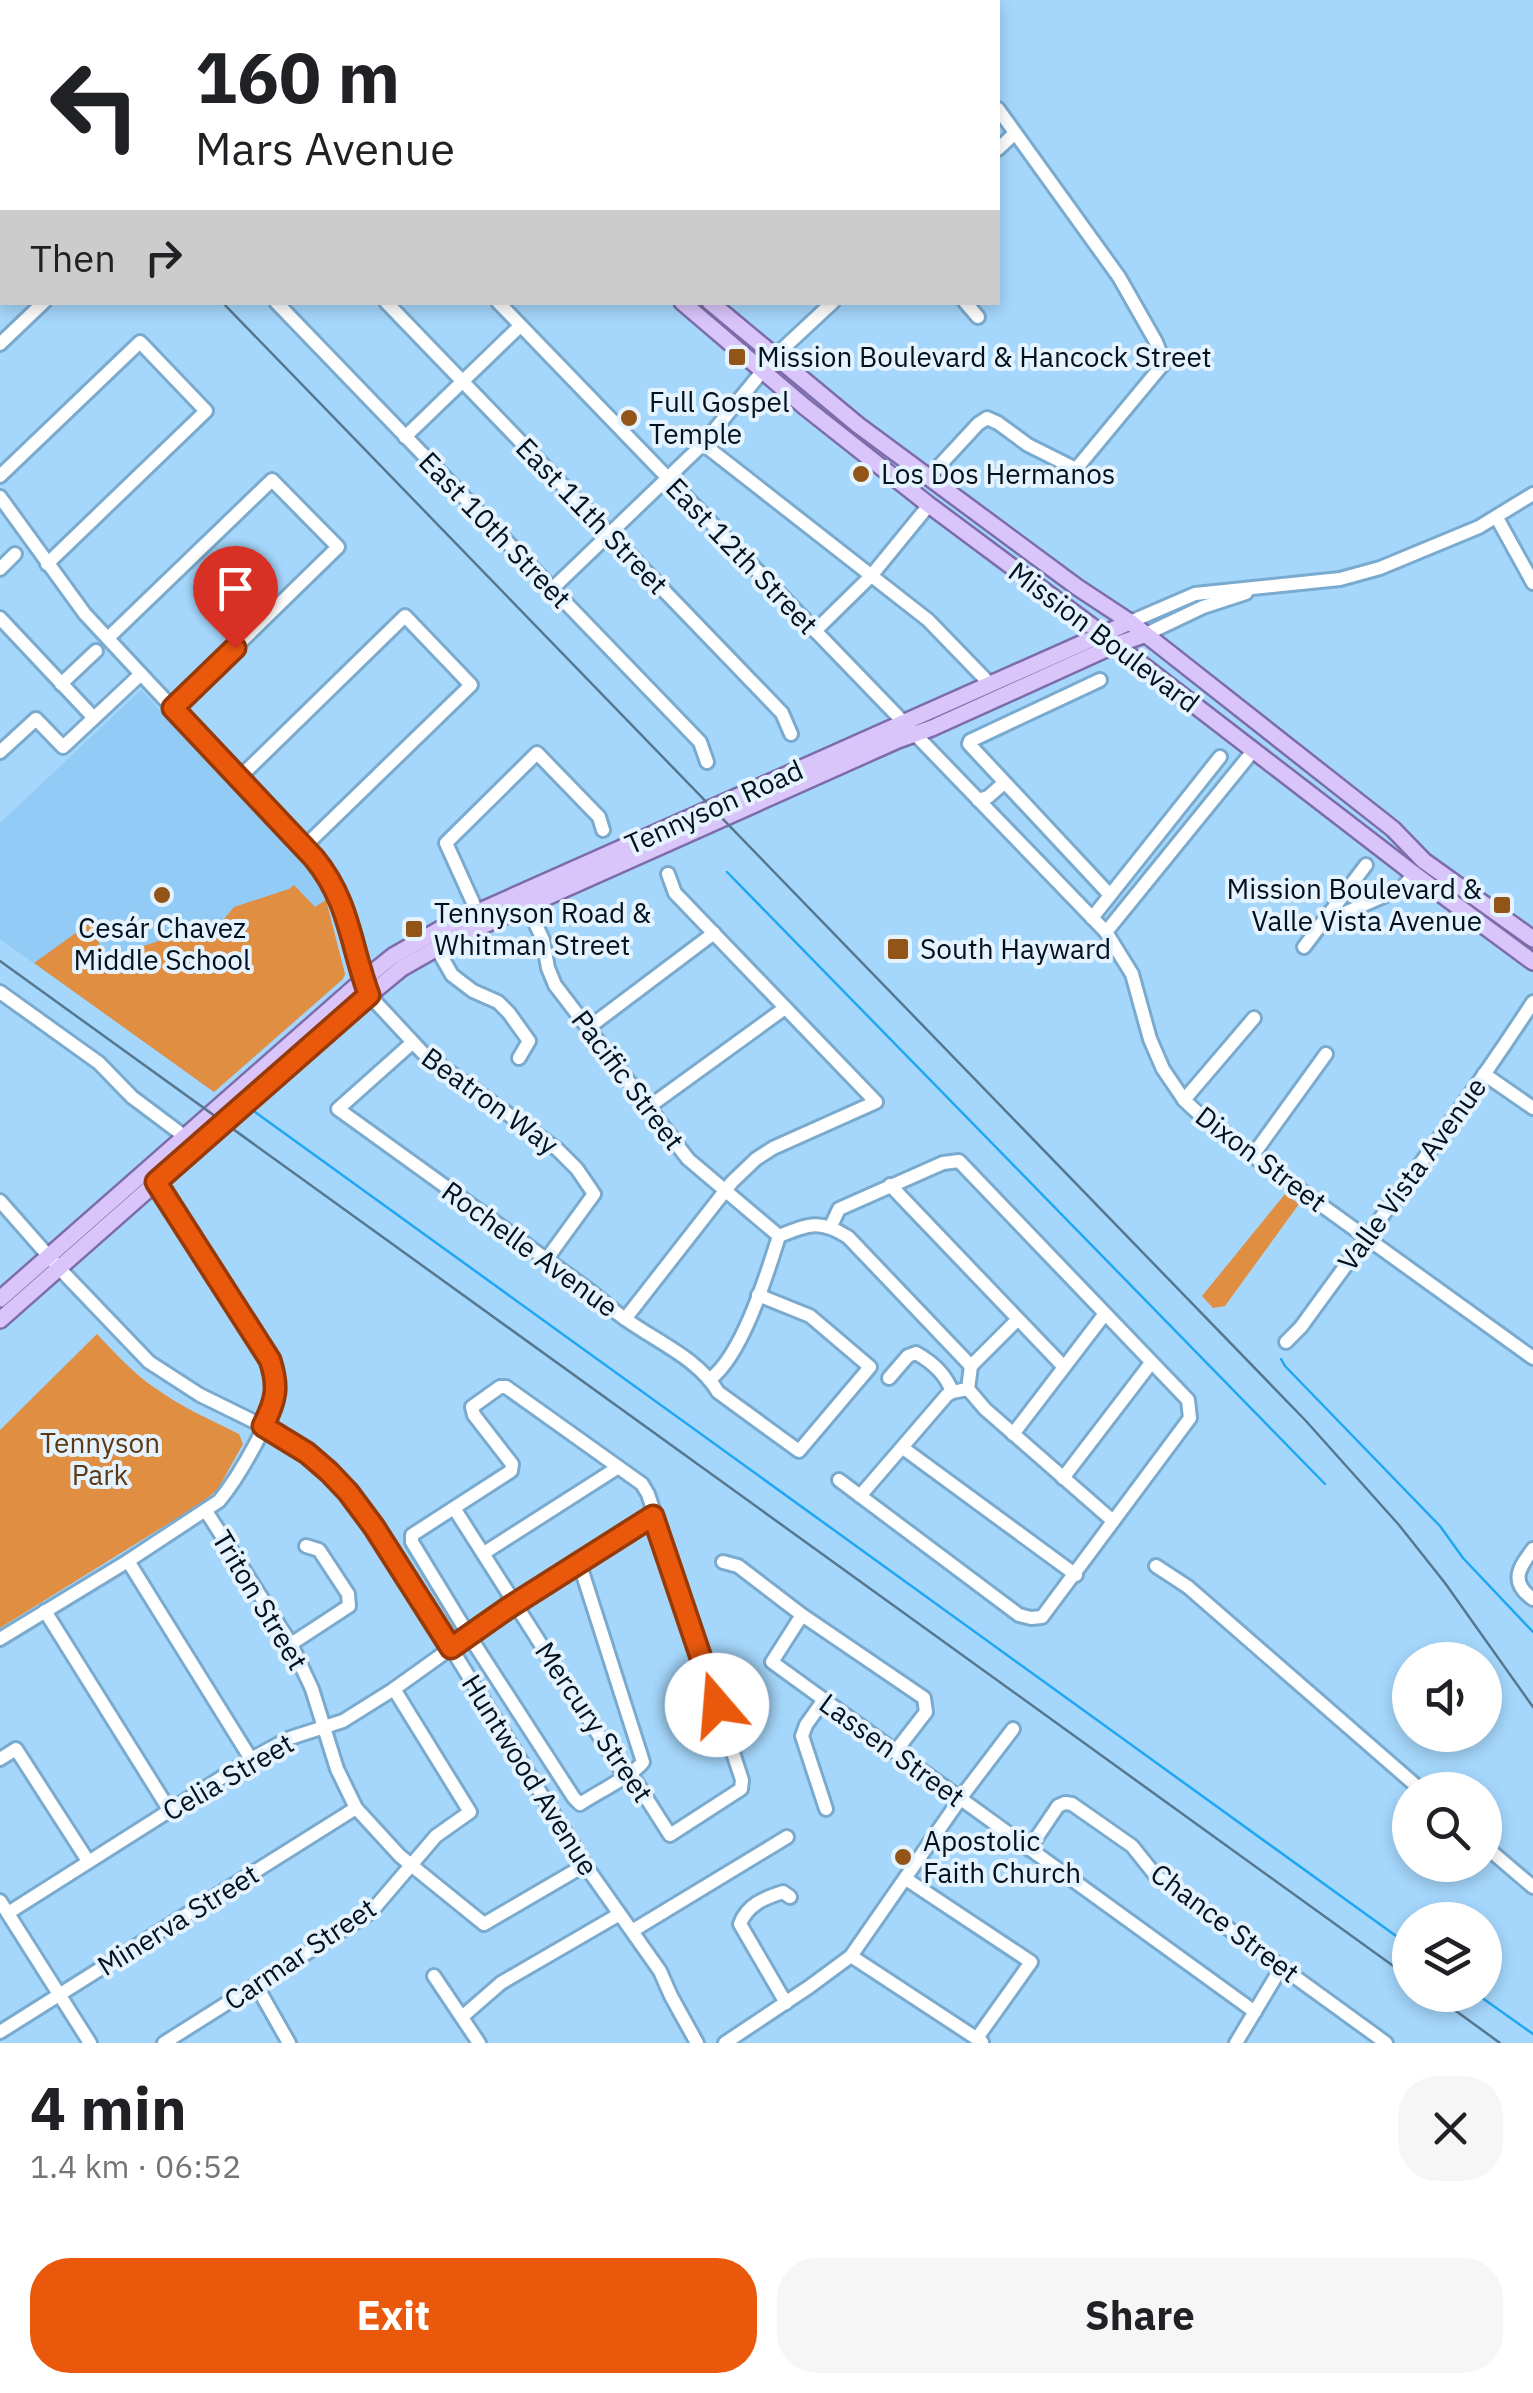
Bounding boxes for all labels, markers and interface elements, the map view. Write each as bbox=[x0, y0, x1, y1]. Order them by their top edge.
text: 160 m bbox=[195, 31, 400, 122]
icon: left bbox=[30, 40, 160, 170]
text: Mars Avenue bbox=[195, 119, 455, 177]
icon: right bbox=[136, 230, 191, 285]
text: Then bbox=[30, 233, 116, 282]
place label: Mission Boulevard & Hancock Street bbox=[757, 338, 1212, 375]
marker: Mission Boulevard & Hancock Street bbox=[726, 346, 748, 368]
place label: Full Gospel Temple bbox=[649, 383, 790, 452]
marker: Full Gospel Temple bbox=[618, 407, 640, 429]
street label: East 11th Street bbox=[508, 429, 676, 602]
street label: East 10th Street bbox=[411, 443, 579, 616]
place label: Los Dos Hermanos bbox=[881, 455, 1115, 492]
marker: Los Dos Hermanos bbox=[850, 463, 872, 485]
street label: East 12th Street bbox=[658, 469, 826, 642]
pin bbox=[193, 546, 278, 649]
street label: Mission Boulevard bbox=[1002, 553, 1207, 720]
icon: arrive bbox=[208, 561, 263, 616]
street label: Tennyson Road bbox=[619, 751, 809, 862]
place label: Mission Boulevard & Valle Vista Avenue bbox=[1226, 870, 1482, 939]
marker: Cesár Chavez Middle School bbox=[151, 884, 173, 906]
place label: Tennyson Road & Whitman Street bbox=[434, 894, 651, 963]
marker: Mission Boulevard & Valle Vista Avenue bbox=[1491, 894, 1513, 916]
place label: Cesár Chavez Middle School bbox=[73, 909, 251, 978]
marker: Tennyson Road & Whitman Street bbox=[403, 918, 425, 940]
place label: South Hayward bbox=[920, 930, 1111, 967]
marker: South Hayward bbox=[885, 936, 911, 962]
street label: Pacific Street bbox=[564, 1002, 693, 1157]
street label: Beatron Way bbox=[415, 1039, 566, 1163]
street label: Valle Vista Avenue bbox=[1329, 1070, 1494, 1278]
street label: Dixon Street bbox=[1188, 1097, 1334, 1220]
street label: Rochelle Avenue bbox=[435, 1172, 626, 1325]
park label: Tennyson Park bbox=[40, 1424, 160, 1493]
street label: Triton Street bbox=[204, 1523, 317, 1676]
street label: Mercury Street bbox=[527, 1634, 662, 1809]
map controls bbox=[1392, 1642, 1502, 2012]
button: sound bbox=[1392, 1642, 1502, 1752]
position arrow bbox=[665, 1653, 769, 1757]
street label: Huntwood Avenue bbox=[454, 1667, 607, 1882]
street label: Lassen Street bbox=[812, 1684, 972, 1815]
street label: Celia Street bbox=[155, 1724, 300, 1829]
button: search bbox=[1392, 1772, 1502, 1882]
place label: Apostolic Faith Church bbox=[923, 1822, 1081, 1891]
marker: Apostolic Faith Church bbox=[892, 1846, 914, 1868]
street label: Minerva Street bbox=[90, 1855, 265, 1984]
street label: Chance Street bbox=[1144, 1855, 1307, 1991]
street label: Carmar Street bbox=[217, 1889, 383, 2018]
button: layers bbox=[1392, 1902, 1502, 2012]
text: 4 min bbox=[30, 2068, 187, 2147]
button: close bbox=[1398, 2076, 1503, 2181]
text: 1.4 km · 06:52 bbox=[30, 2145, 241, 2187]
button: Exit bbox=[30, 2258, 757, 2373]
button: Share bbox=[777, 2258, 1503, 2373]

